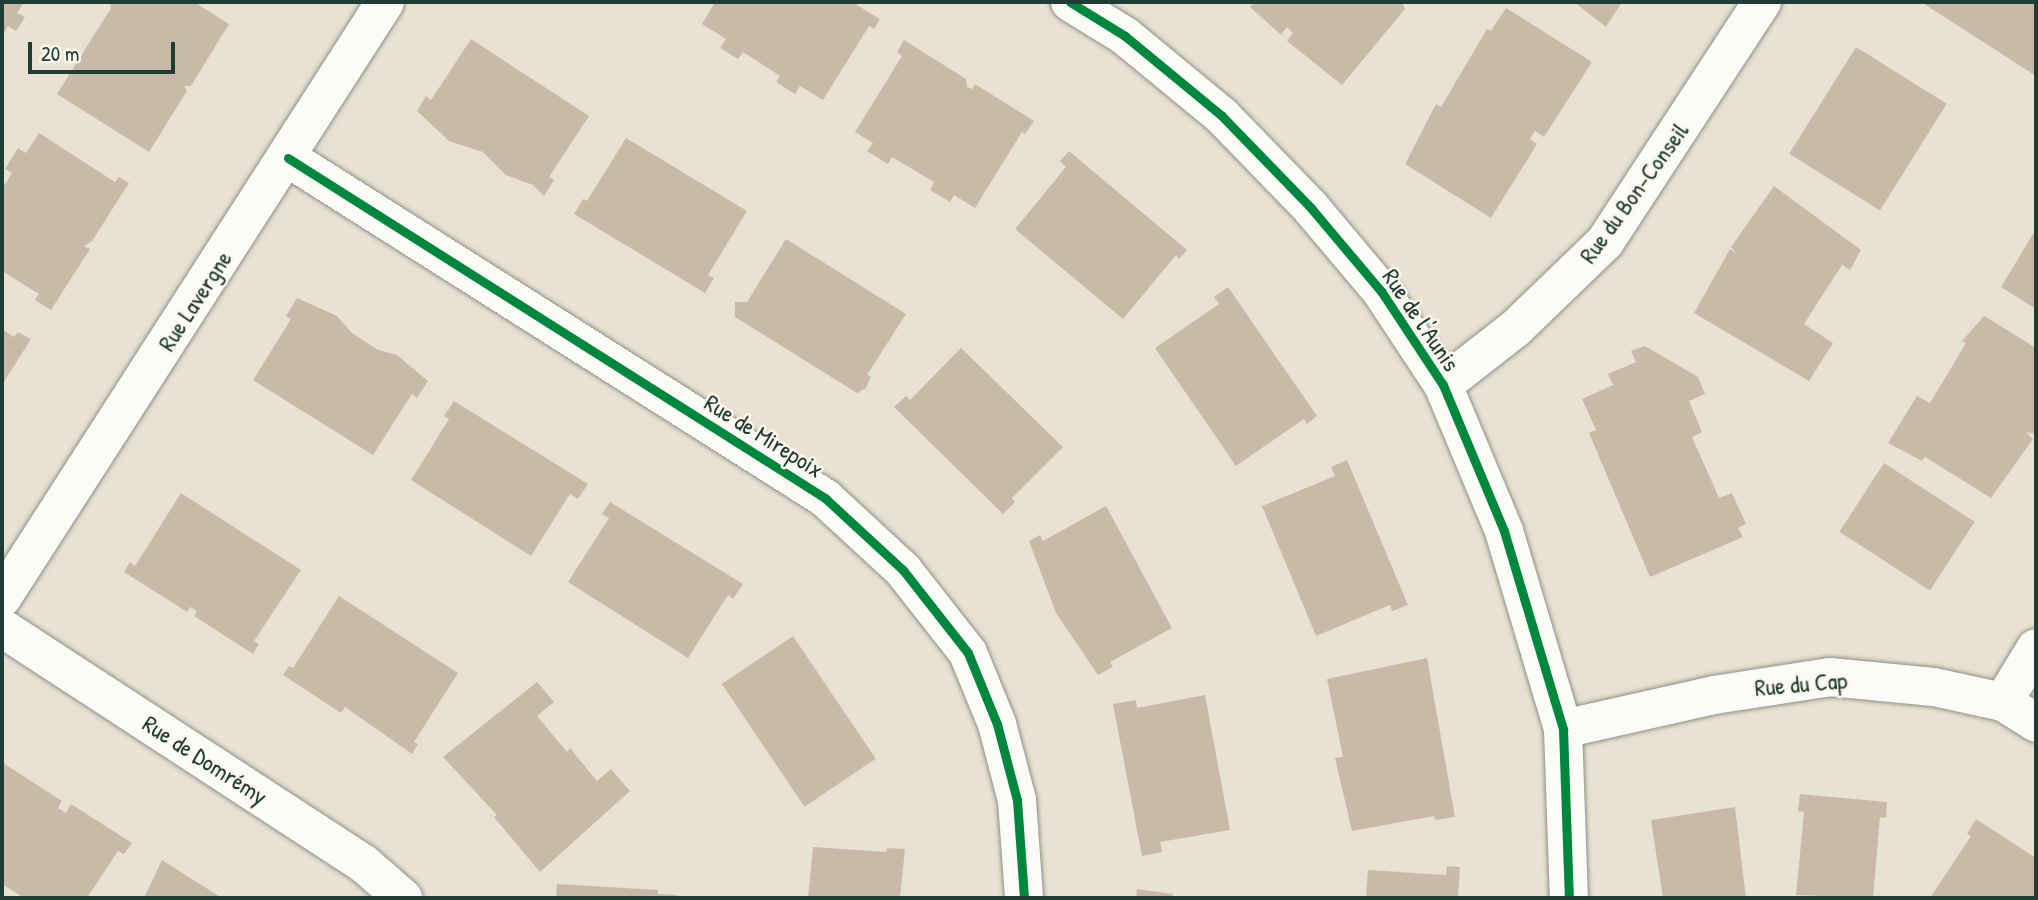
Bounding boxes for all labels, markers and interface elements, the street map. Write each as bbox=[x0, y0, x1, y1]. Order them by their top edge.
scale bar bbox=[32, 28, 178, 72]
text: 20 m bbox=[41, 39, 79, 68]
street label: Rue du Bon-Conseil bbox=[1573, 117, 1695, 269]
street label: Rue Lavergne bbox=[152, 246, 238, 356]
street label: Rue de l'Aunis bbox=[1376, 263, 1466, 377]
street label: Rue de Mirepoix bbox=[699, 388, 829, 484]
street label: Rue du Cap bbox=[1753, 666, 1849, 702]
street label: Rue de Domrémy bbox=[137, 709, 273, 811]

